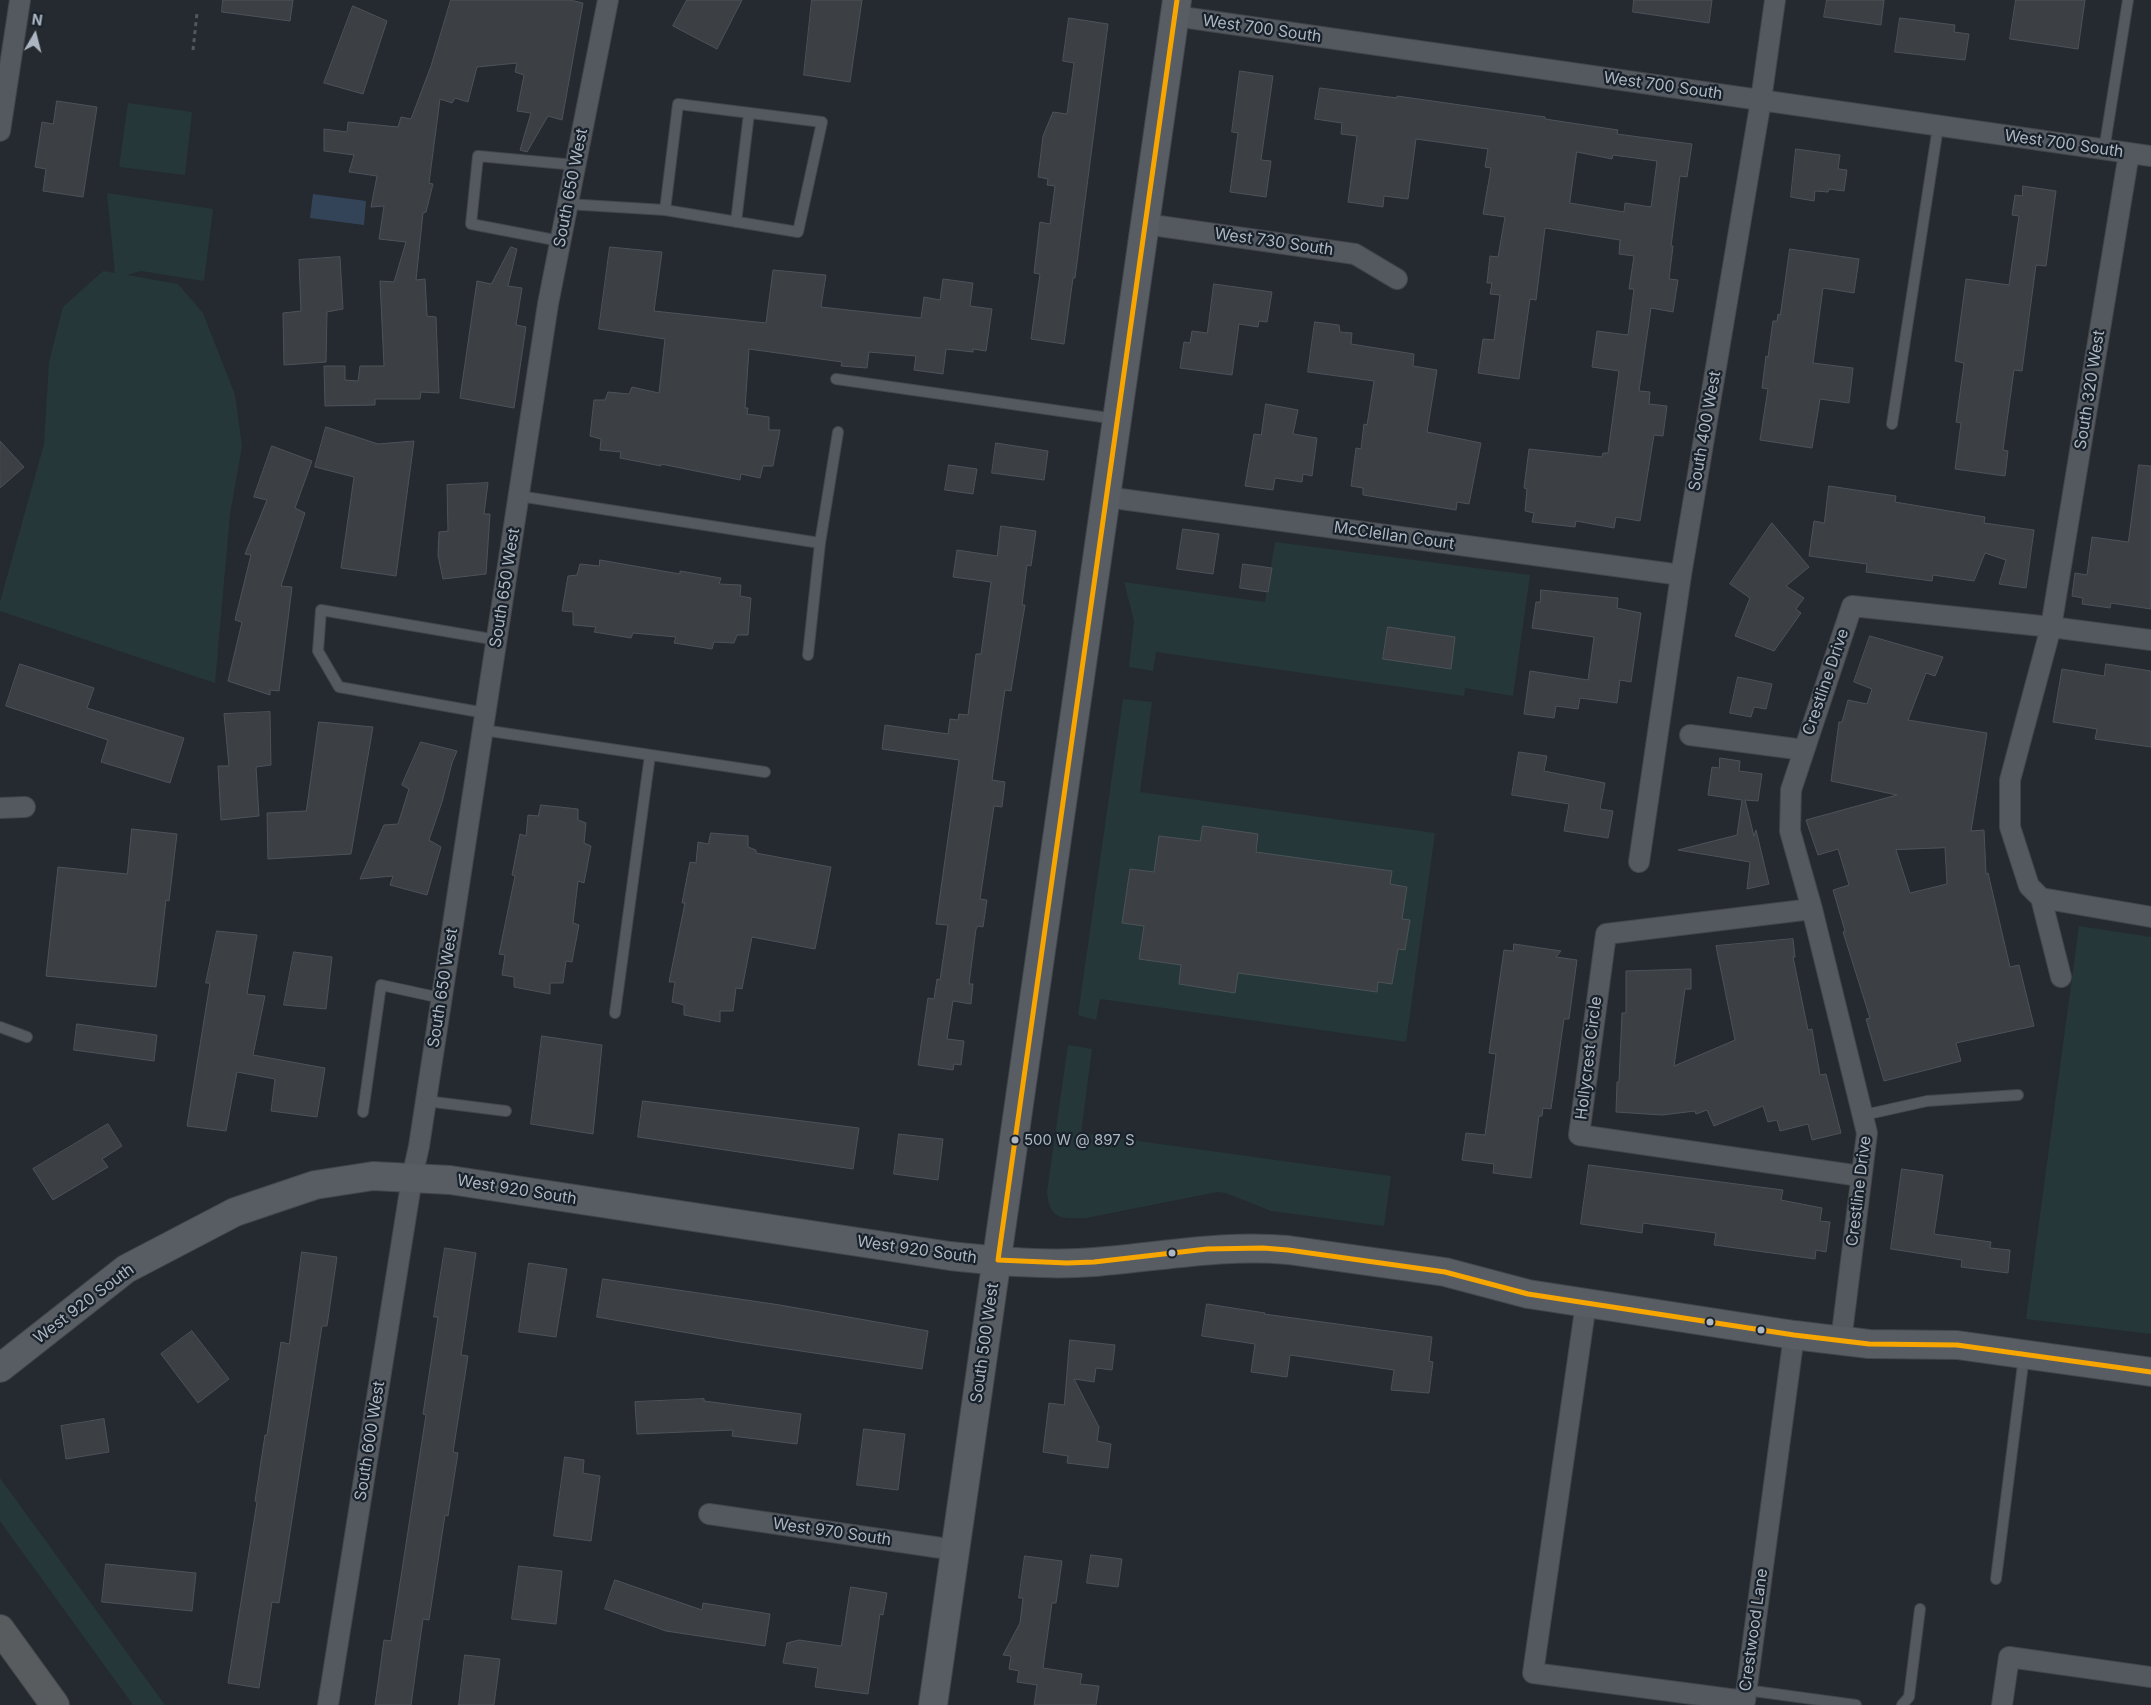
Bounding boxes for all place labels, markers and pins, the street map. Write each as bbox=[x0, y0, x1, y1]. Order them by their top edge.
place label: 500 W @ 897 S bbox=[1024, 1131, 1135, 1149]
marker: 500 W @ 897 S bbox=[1010, 1135, 1020, 1145]
unlabelled marker bbox=[1167, 1248, 1177, 1258]
unlabelled marker bbox=[1705, 1317, 1715, 1327]
unlabelled marker bbox=[1756, 1325, 1766, 1335]

